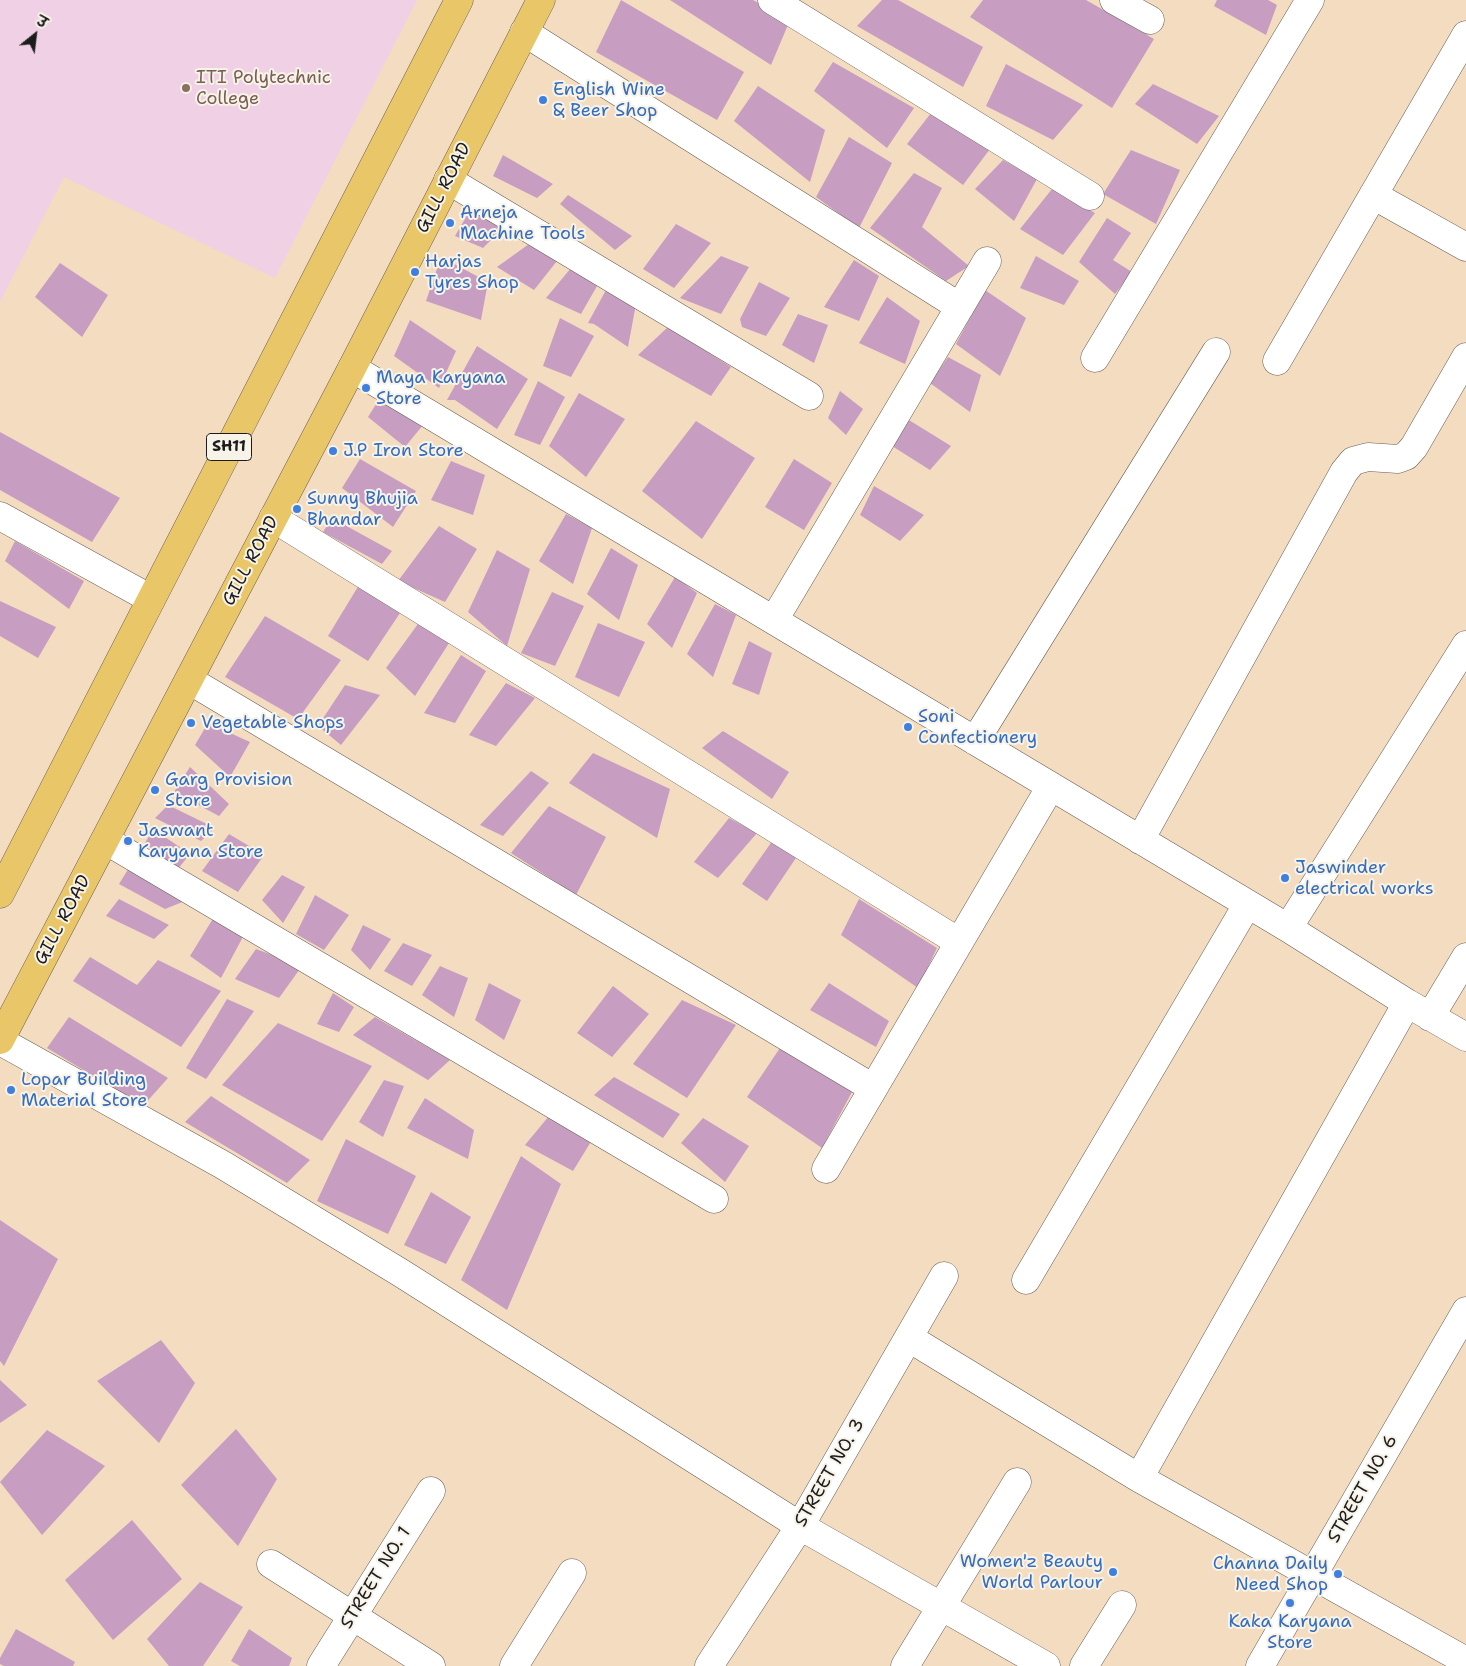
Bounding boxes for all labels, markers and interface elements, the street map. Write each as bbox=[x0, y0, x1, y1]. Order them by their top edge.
north arrow bbox=[10, 10, 60, 60]
text: उ bbox=[34, 12, 51, 32]
place label: ITI Polytechnic College bbox=[196, 67, 331, 110]
place label: English Wine & Beer Shop bbox=[553, 79, 665, 122]
marker: ITI Polytechnic College bbox=[180, 82, 192, 94]
marker: English Wine & Beer Shop bbox=[537, 94, 549, 106]
street label: GILL ROAD bbox=[412, 139, 476, 237]
place label: Arneja Machine Tools bbox=[460, 202, 585, 244]
marker: Arneja Machine Tools bbox=[444, 217, 456, 229]
place label: Harjas Tyres Shop bbox=[425, 251, 519, 294]
marker: Harjas Tyres Shop bbox=[409, 266, 421, 278]
place label: Maya Karyana Store bbox=[376, 367, 505, 409]
marker: Maya Karyana Store bbox=[360, 382, 372, 394]
road number: SH11 bbox=[206, 434, 252, 461]
place label: J.P Iron Store bbox=[343, 440, 464, 462]
marker: J.P Iron Store bbox=[327, 445, 339, 457]
place label: Sunny Bhujia Bhandar bbox=[307, 488, 418, 530]
marker: Sunny Bhujia Bhandar bbox=[291, 503, 303, 515]
street label: GILL ROAD bbox=[218, 512, 284, 610]
place label: Soni Confectionery bbox=[918, 706, 1037, 749]
place label: Vegetable Shops bbox=[201, 712, 344, 734]
marker: Vegetable Shops bbox=[185, 717, 197, 729]
marker: Soni Confectionery bbox=[902, 721, 914, 733]
place label: Garg Provision Store bbox=[165, 769, 292, 812]
marker: Garg Provision Store bbox=[149, 784, 161, 796]
place label: Jaswant Karyana Store bbox=[138, 820, 263, 862]
marker: Jaswant Karyana Store bbox=[122, 835, 134, 847]
place label: Jaswinder electrical works bbox=[1295, 857, 1434, 900]
street label: GILL ROAD bbox=[30, 871, 96, 969]
marker: Jaswinder electrical works bbox=[1279, 872, 1291, 884]
place label: Lopar Building Material Store bbox=[21, 1069, 147, 1112]
marker: Lopar Building Material Store bbox=[5, 1084, 17, 1096]
street label: STREET NO. 3 bbox=[790, 1415, 870, 1531]
street label: STREET NO. 6 bbox=[1323, 1431, 1403, 1547]
street label: STREET NO. 1 bbox=[336, 1523, 416, 1633]
place label: Women'z Beauty World Parlour bbox=[960, 1551, 1103, 1594]
place label: Channa Daily Need Shop bbox=[1213, 1553, 1328, 1596]
marker: Women'z Beauty World Parlour bbox=[1107, 1566, 1119, 1578]
marker: Channa Daily Need Shop bbox=[1332, 1568, 1344, 1580]
marker: Kaka Karyana Store bbox=[1284, 1597, 1296, 1609]
place label: Kaka Karyana Store bbox=[1228, 1611, 1352, 1654]

